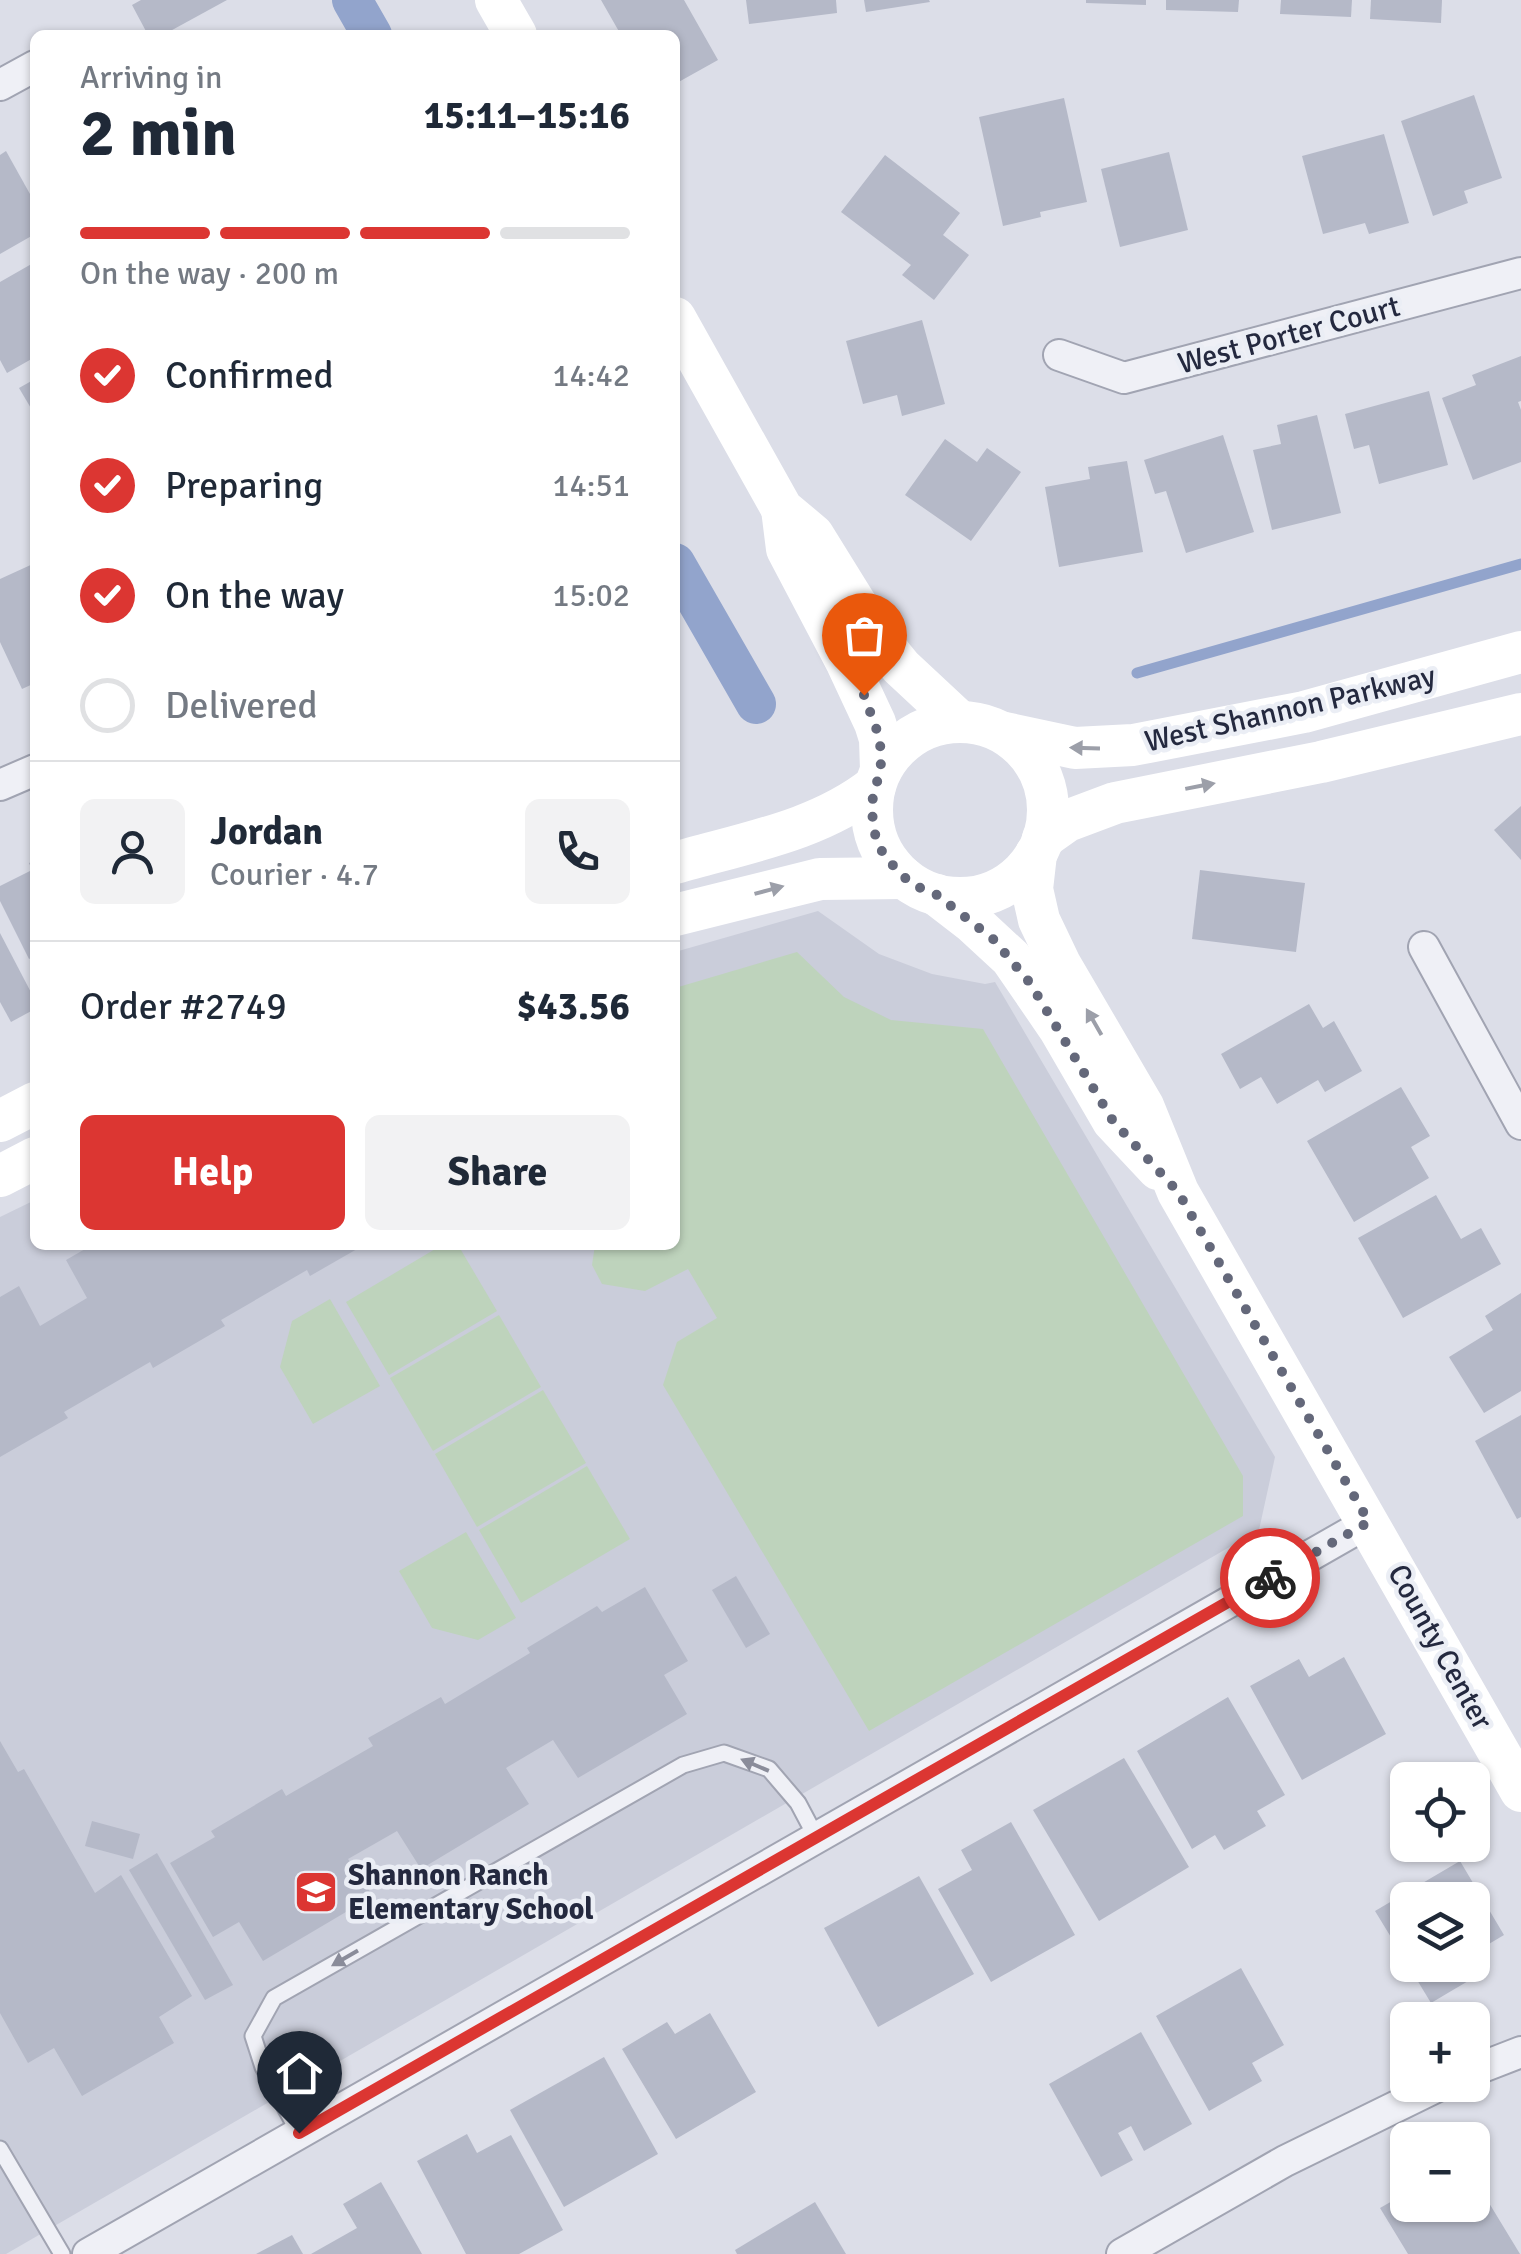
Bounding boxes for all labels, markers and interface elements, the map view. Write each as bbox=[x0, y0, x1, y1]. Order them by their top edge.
text: Arriving in bbox=[80, 58, 222, 97]
text: 15:11–15:16 bbox=[424, 92, 630, 139]
text: 2 min bbox=[80, 94, 237, 174]
text: On the way · 200 m bbox=[80, 254, 339, 293]
street label: West Porter Court bbox=[1174, 288, 1404, 382]
icon: check bbox=[80, 348, 135, 403]
text: Confirmed bbox=[165, 352, 334, 399]
text: 14:42 bbox=[552, 356, 630, 395]
icon: check bbox=[80, 458, 135, 513]
text: Preparing bbox=[165, 462, 323, 509]
text: 14:51 bbox=[552, 466, 630, 505]
icon: check bbox=[80, 568, 135, 623]
text: On the way bbox=[165, 572, 344, 619]
text: 15:02 bbox=[552, 576, 630, 615]
pin bbox=[822, 593, 907, 696]
icon: bag bbox=[837, 608, 892, 663]
street label: West Shannon Parkway bbox=[1141, 658, 1439, 760]
text: Delivered bbox=[165, 682, 318, 729]
one-way arrow bbox=[1069, 740, 1100, 756]
one-way arrow bbox=[1184, 778, 1215, 794]
button: person bbox=[80, 799, 185, 904]
button: phone bbox=[525, 799, 630, 904]
text: Jordan bbox=[210, 808, 323, 855]
text: Courier · 4.7 bbox=[210, 855, 379, 894]
one-way arrow bbox=[754, 882, 785, 897]
text: Order #2749 bbox=[80, 983, 287, 1030]
text: $43.56 bbox=[517, 983, 630, 1030]
one-way arrow bbox=[1086, 1008, 1103, 1036]
button: Help bbox=[80, 1115, 345, 1230]
button: Share bbox=[365, 1115, 630, 1230]
courier bbox=[1220, 1528, 1320, 1628]
icon: bike bbox=[1243, 1551, 1298, 1606]
street label: County Center bbox=[1379, 1558, 1501, 1736]
one-way arrow bbox=[740, 1757, 770, 1773]
map controls bbox=[1390, 1762, 1490, 2222]
button: locate bbox=[1390, 1762, 1490, 1862]
place label: Shannon Ranch Elementary School bbox=[348, 1857, 594, 1928]
school or university icon: Shannon Ranch Elementary School bbox=[293, 1869, 339, 1915]
button: layers bbox=[1390, 1882, 1490, 1982]
one-way arrow bbox=[331, 1948, 359, 1966]
button: + bbox=[1390, 2002, 1490, 2102]
pin bbox=[257, 2031, 342, 2134]
icon: home bbox=[272, 2046, 327, 2101]
button: − bbox=[1390, 2122, 1490, 2222]

